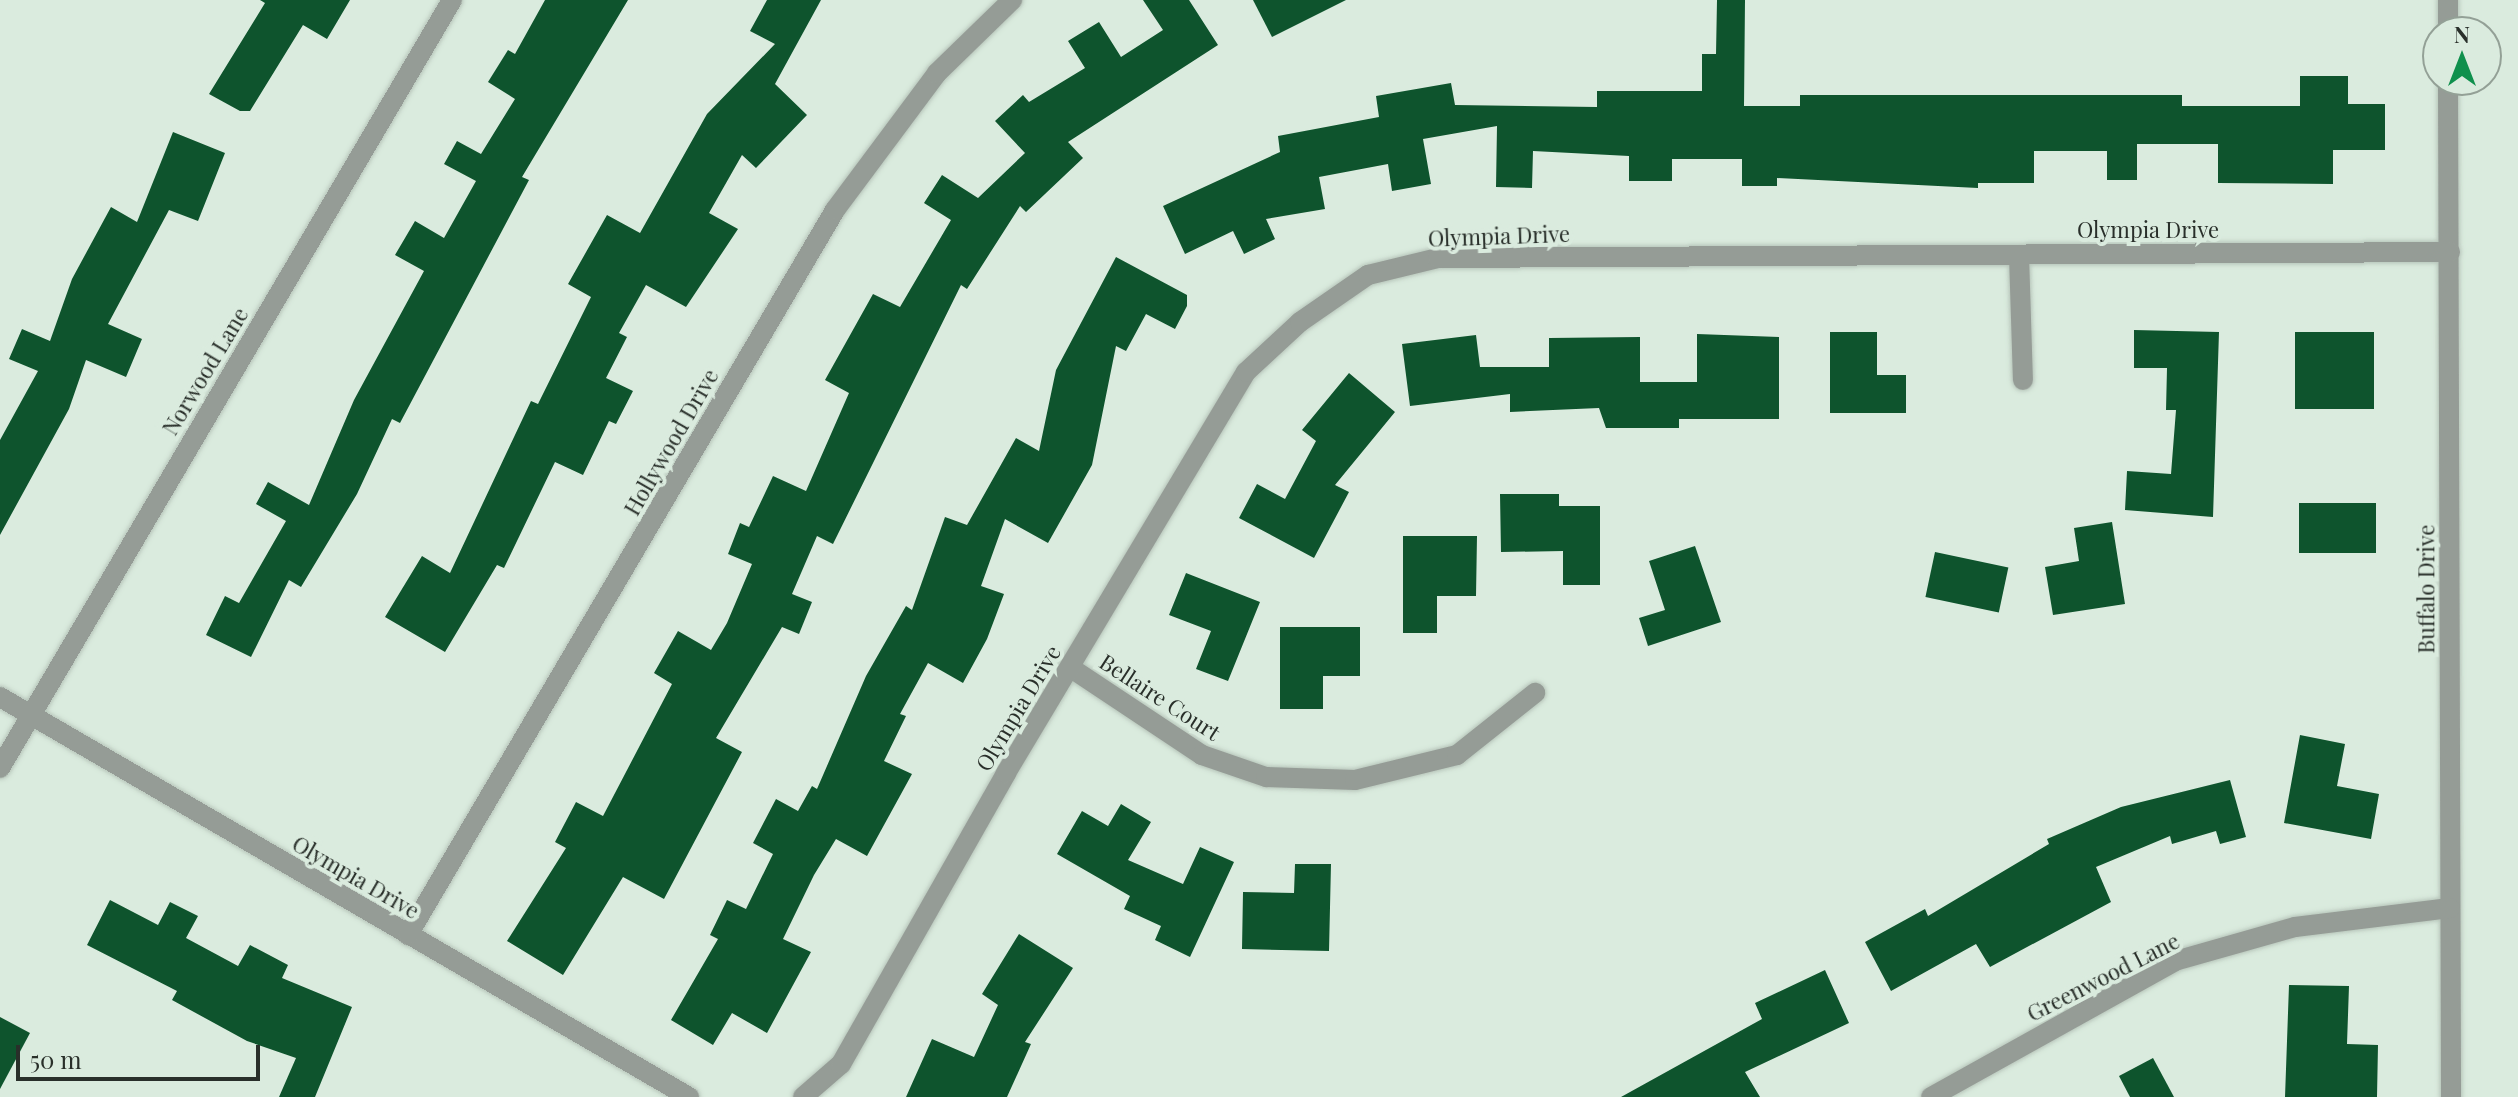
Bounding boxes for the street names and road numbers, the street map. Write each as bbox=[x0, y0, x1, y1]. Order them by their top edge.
street label: Olympia Drive bbox=[2077, 217, 2219, 243]
street label: Olympia Drive bbox=[1427, 220, 1571, 252]
street label: Norwood Lane bbox=[157, 302, 253, 440]
street label: Hollywood Drive bbox=[618, 364, 724, 520]
street label: Buffalo Drive bbox=[2413, 524, 2439, 654]
street label: Olympia Drive bbox=[970, 640, 1066, 776]
street label: Bellaire Court bbox=[1095, 648, 1225, 746]
street label: Olympia Drive bbox=[288, 830, 424, 924]
street label: Greenwood Lane bbox=[2022, 927, 2184, 1027]

